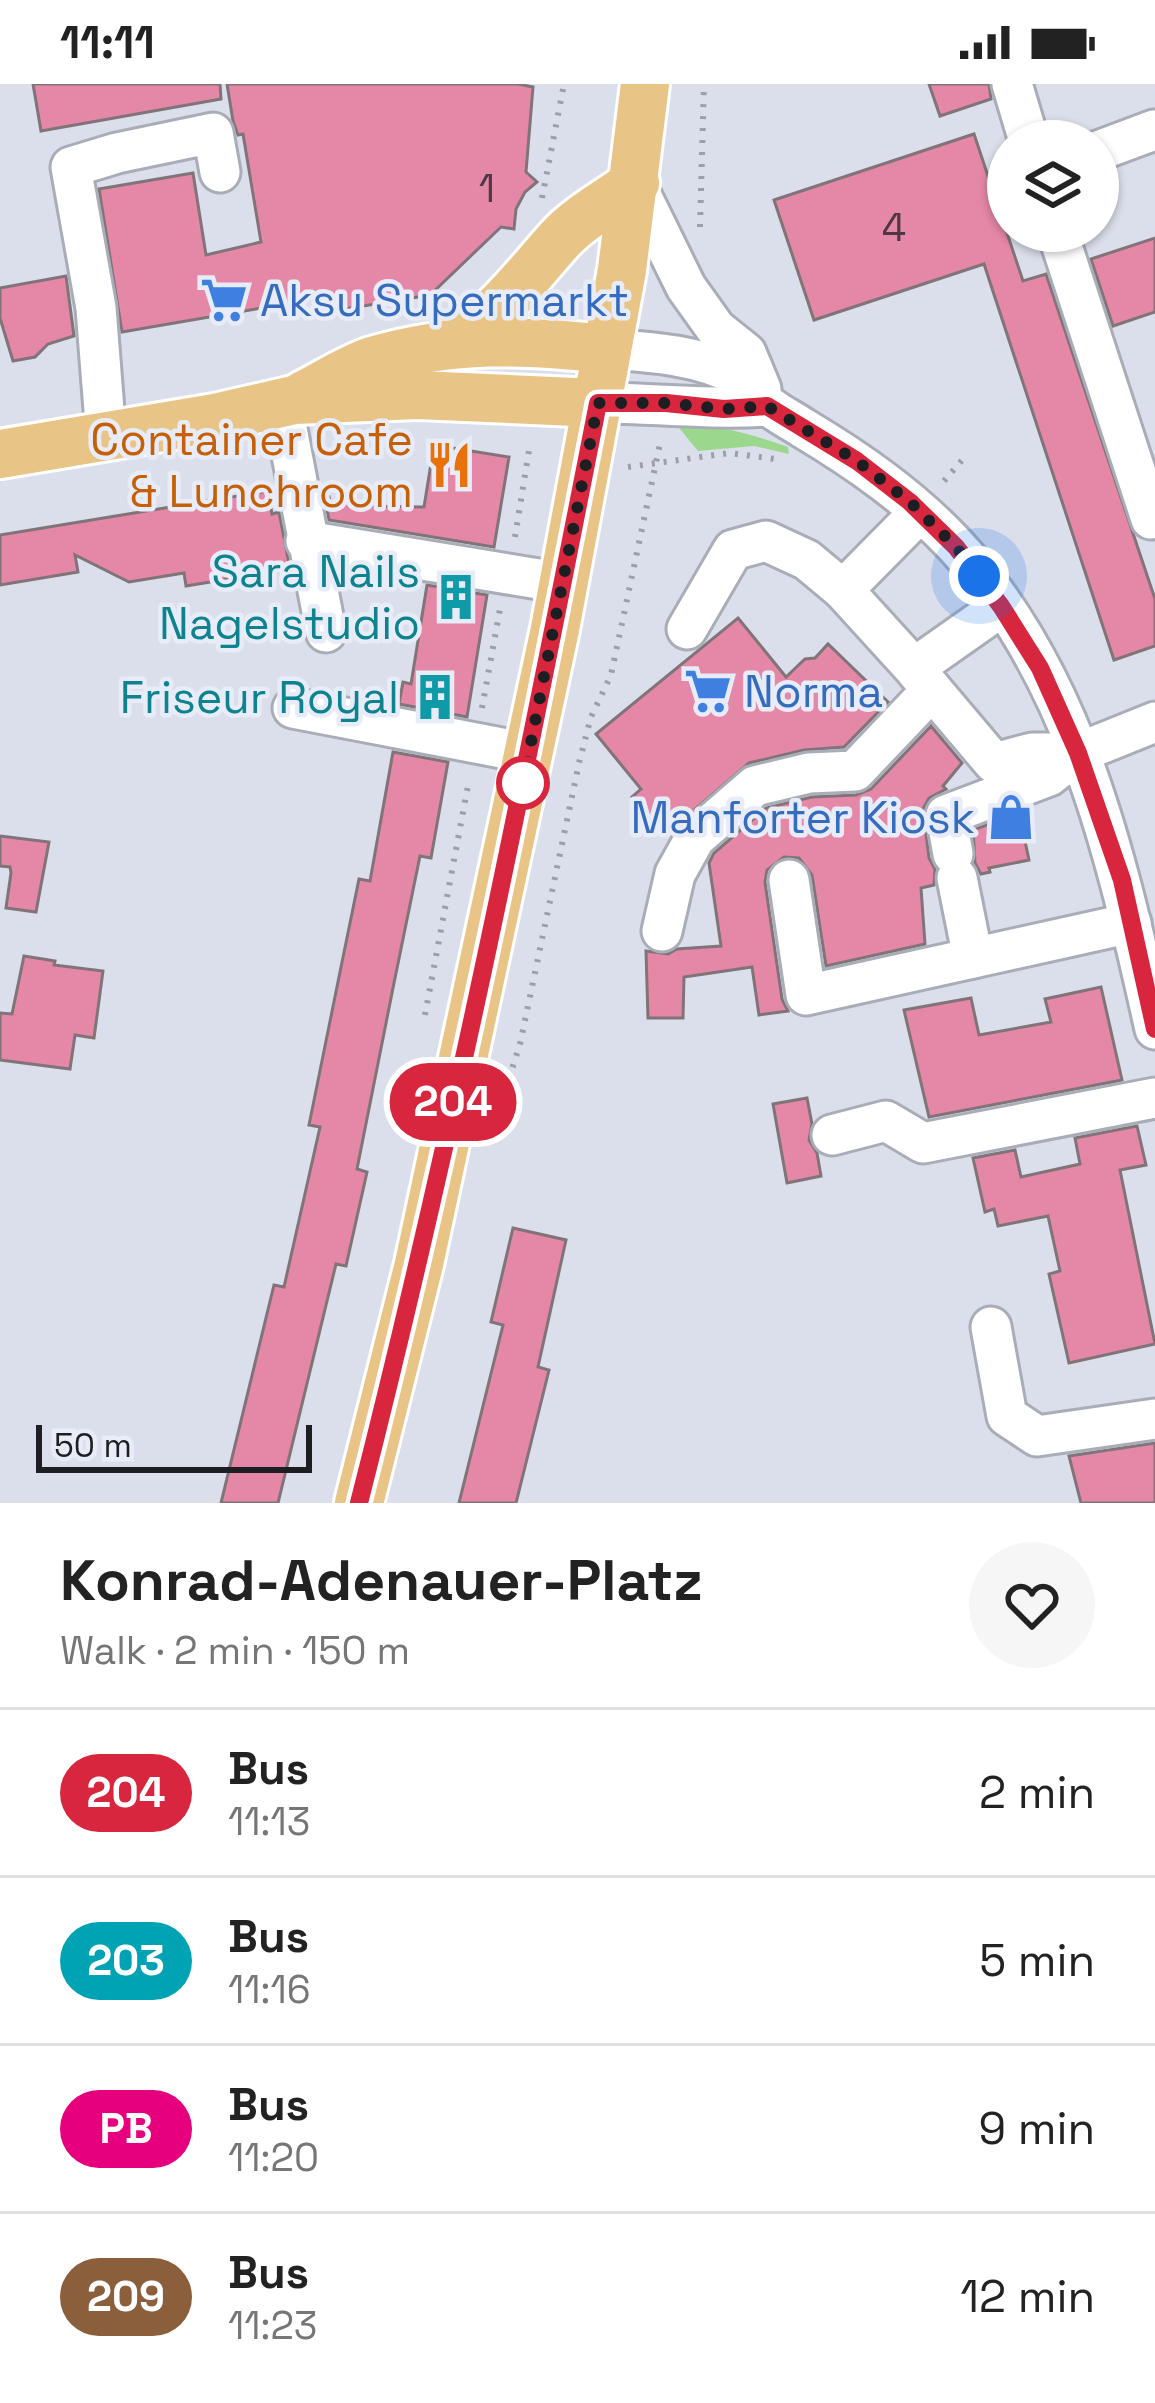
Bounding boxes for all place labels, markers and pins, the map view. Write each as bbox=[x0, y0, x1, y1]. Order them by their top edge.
place label: Aksu Supermarkt bbox=[260, 272, 629, 329]
supermarket icon: Aksu Supermarkt bbox=[199, 275, 249, 325]
place label: Container Cafe & Lunchroom bbox=[90, 411, 413, 520]
restaurant icon: Container Cafe & Lunchroom bbox=[424, 440, 474, 490]
place label: Sara Nails Nagelstudio bbox=[159, 543, 420, 652]
building icon: Sara Nails Nagelstudio bbox=[431, 572, 481, 622]
place label: Norma bbox=[744, 663, 883, 720]
supermarket icon: Norma bbox=[683, 666, 733, 716]
place label: Friseur Royal bbox=[120, 669, 399, 726]
building icon: Friseur Royal bbox=[410, 672, 460, 722]
unlabelled marker bbox=[498, 758, 548, 808]
place label: Manforter Kiosk bbox=[630, 789, 975, 846]
shop icon: Manforter Kiosk bbox=[986, 792, 1036, 842]

